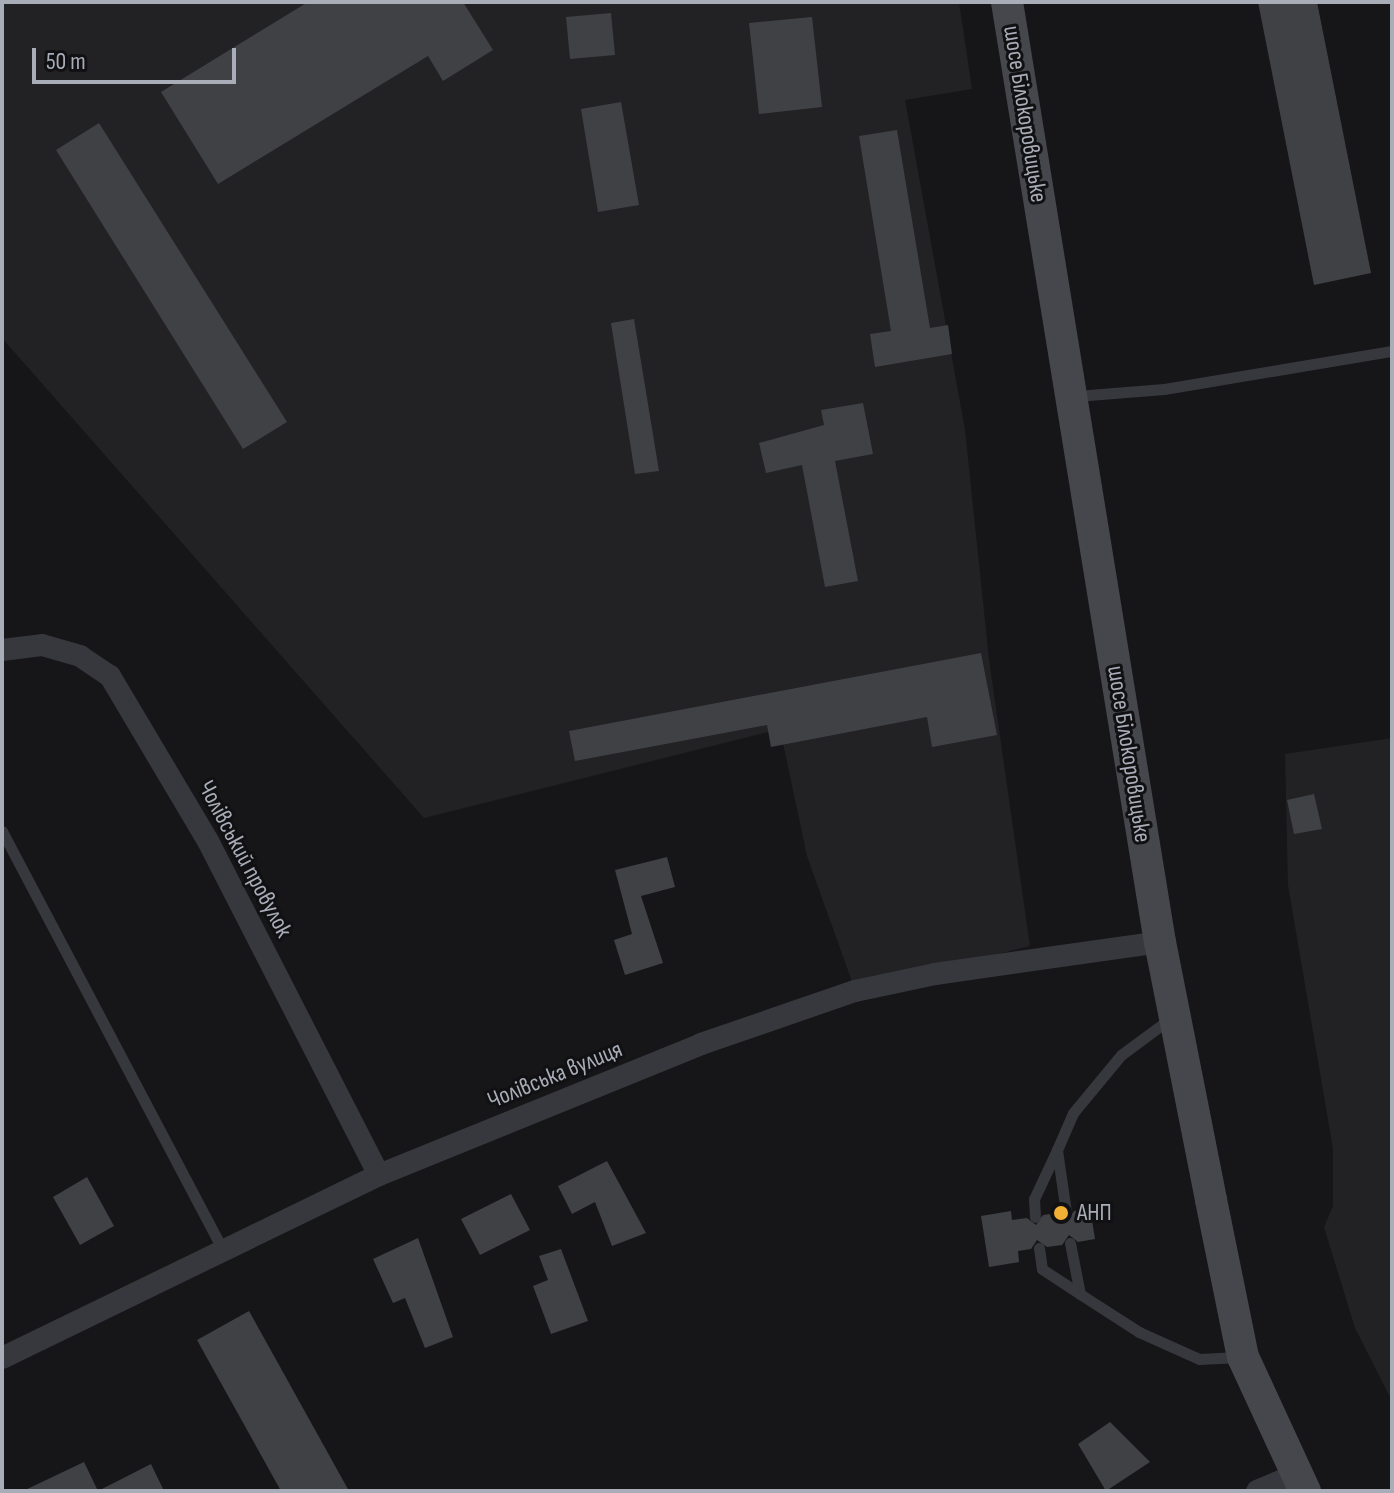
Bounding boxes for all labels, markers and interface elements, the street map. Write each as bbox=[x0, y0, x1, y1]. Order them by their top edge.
street label: шосе Білокоровицьке bbox=[997, 24, 1053, 204]
scale bar bbox=[36, 32, 240, 82]
text: 50 m bbox=[46, 47, 86, 76]
street label: шосе Білокоровицьке bbox=[1101, 664, 1157, 844]
street label: Чолівський провулок bbox=[192, 776, 298, 942]
street label: Чолівська вулиця bbox=[483, 1035, 627, 1115]
place label: АНП bbox=[1077, 1199, 1112, 1227]
marker: АНП bbox=[1052, 1204, 1070, 1222]

